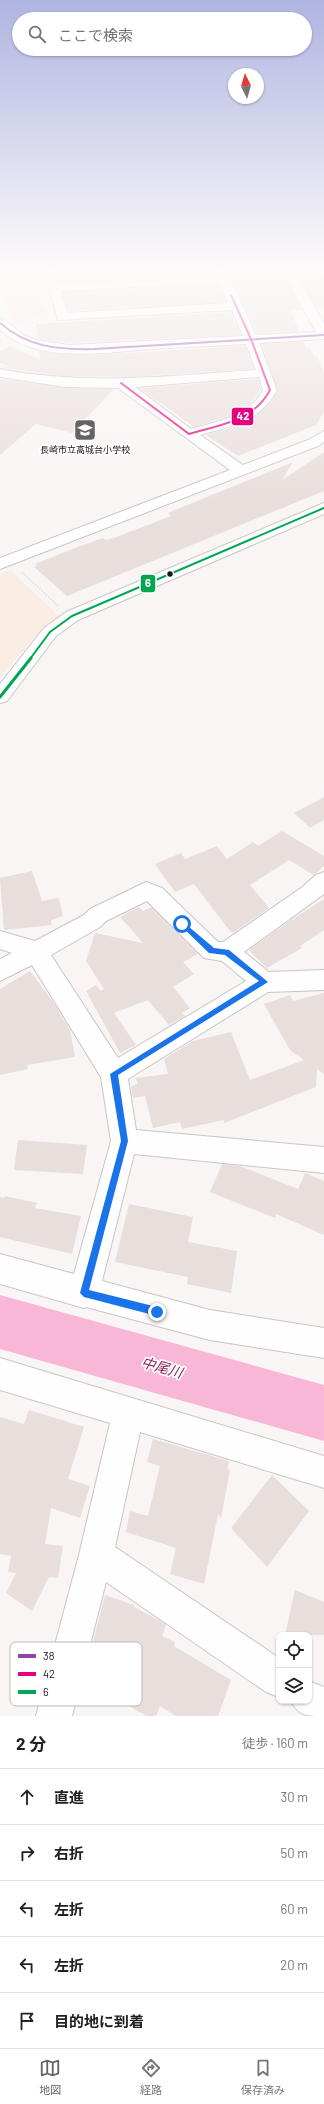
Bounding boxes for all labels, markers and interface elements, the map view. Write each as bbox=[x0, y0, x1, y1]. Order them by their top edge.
search box bbox=[12, 12, 312, 56]
icon: search bbox=[26, 23, 48, 45]
text: ここで検索 bbox=[58, 26, 133, 44]
north arrow bbox=[228, 68, 264, 104]
line badge: 42 bbox=[231, 407, 254, 426]
text: 42 bbox=[237, 409, 249, 422]
school or university icon: 長崎市立高城台小学校 bbox=[72, 417, 98, 443]
place label: 長崎市立高城台小学校 bbox=[40, 444, 130, 455]
unlabelled marker bbox=[165, 569, 175, 579]
line badge: 6 bbox=[140, 574, 156, 593]
text: 6 bbox=[145, 576, 151, 589]
route start bbox=[173, 915, 191, 933]
route end bbox=[148, 1303, 166, 1321]
water label: 中尾川 bbox=[139, 1353, 186, 1382]
map controls bbox=[276, 1632, 312, 1704]
button: locate bbox=[276, 1632, 312, 1668]
legend bbox=[10, 1642, 142, 1706]
text: 38 bbox=[43, 1649, 55, 1662]
text: 42 bbox=[43, 1667, 55, 1680]
button: layers bbox=[276, 1668, 312, 1704]
text: 6 bbox=[43, 1685, 49, 1698]
text: 2 分 bbox=[16, 1733, 46, 1753]
text: 徒歩 · 160 m bbox=[242, 1735, 308, 1751]
icon: ahead bbox=[16, 1786, 38, 1808]
text: 直進 bbox=[54, 1788, 84, 1806]
text: 30 m bbox=[281, 1789, 308, 1805]
icon: right bbox=[16, 1842, 38, 1864]
text: 右折 bbox=[54, 1844, 84, 1862]
text: 50 m bbox=[281, 1845, 308, 1861]
icon: left bbox=[16, 1898, 38, 1920]
text: 左折 bbox=[54, 1900, 84, 1918]
text: 60 m bbox=[281, 1901, 308, 1917]
icon: left bbox=[16, 1954, 38, 1976]
text: 左折 bbox=[54, 1956, 84, 1974]
text: 20 m bbox=[280, 1957, 308, 1973]
icon: arrive bbox=[16, 2010, 38, 2032]
text: 目的地に到着 bbox=[54, 2012, 144, 2030]
tab: 地図 bbox=[39, 2057, 61, 2097]
tab: 経路 bbox=[140, 2057, 162, 2097]
tab: 保存済み bbox=[241, 2057, 285, 2097]

